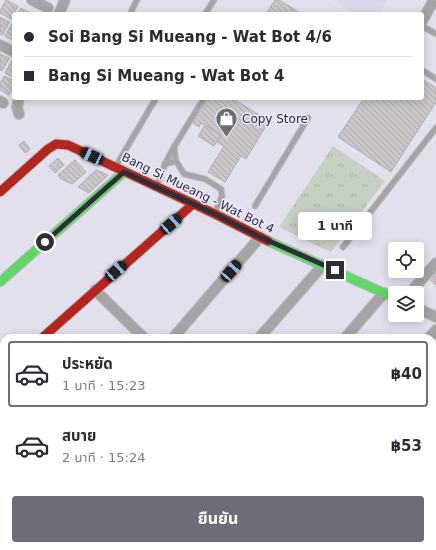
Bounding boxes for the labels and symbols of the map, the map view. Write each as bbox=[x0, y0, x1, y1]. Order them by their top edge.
shop icon: Copy Store bbox=[213, 106, 239, 139]
place label: Copy Store bbox=[242, 112, 308, 126]
car bbox=[79, 145, 105, 167]
street label: Bang Si Mueang - Wat Bot 4 bbox=[119, 150, 277, 236]
car bbox=[158, 212, 184, 236]
callout: 1 นาที bbox=[298, 212, 372, 240]
route start bbox=[36, 233, 54, 251]
car bbox=[219, 258, 243, 284]
car bbox=[103, 259, 129, 283]
route end bbox=[326, 261, 344, 279]

